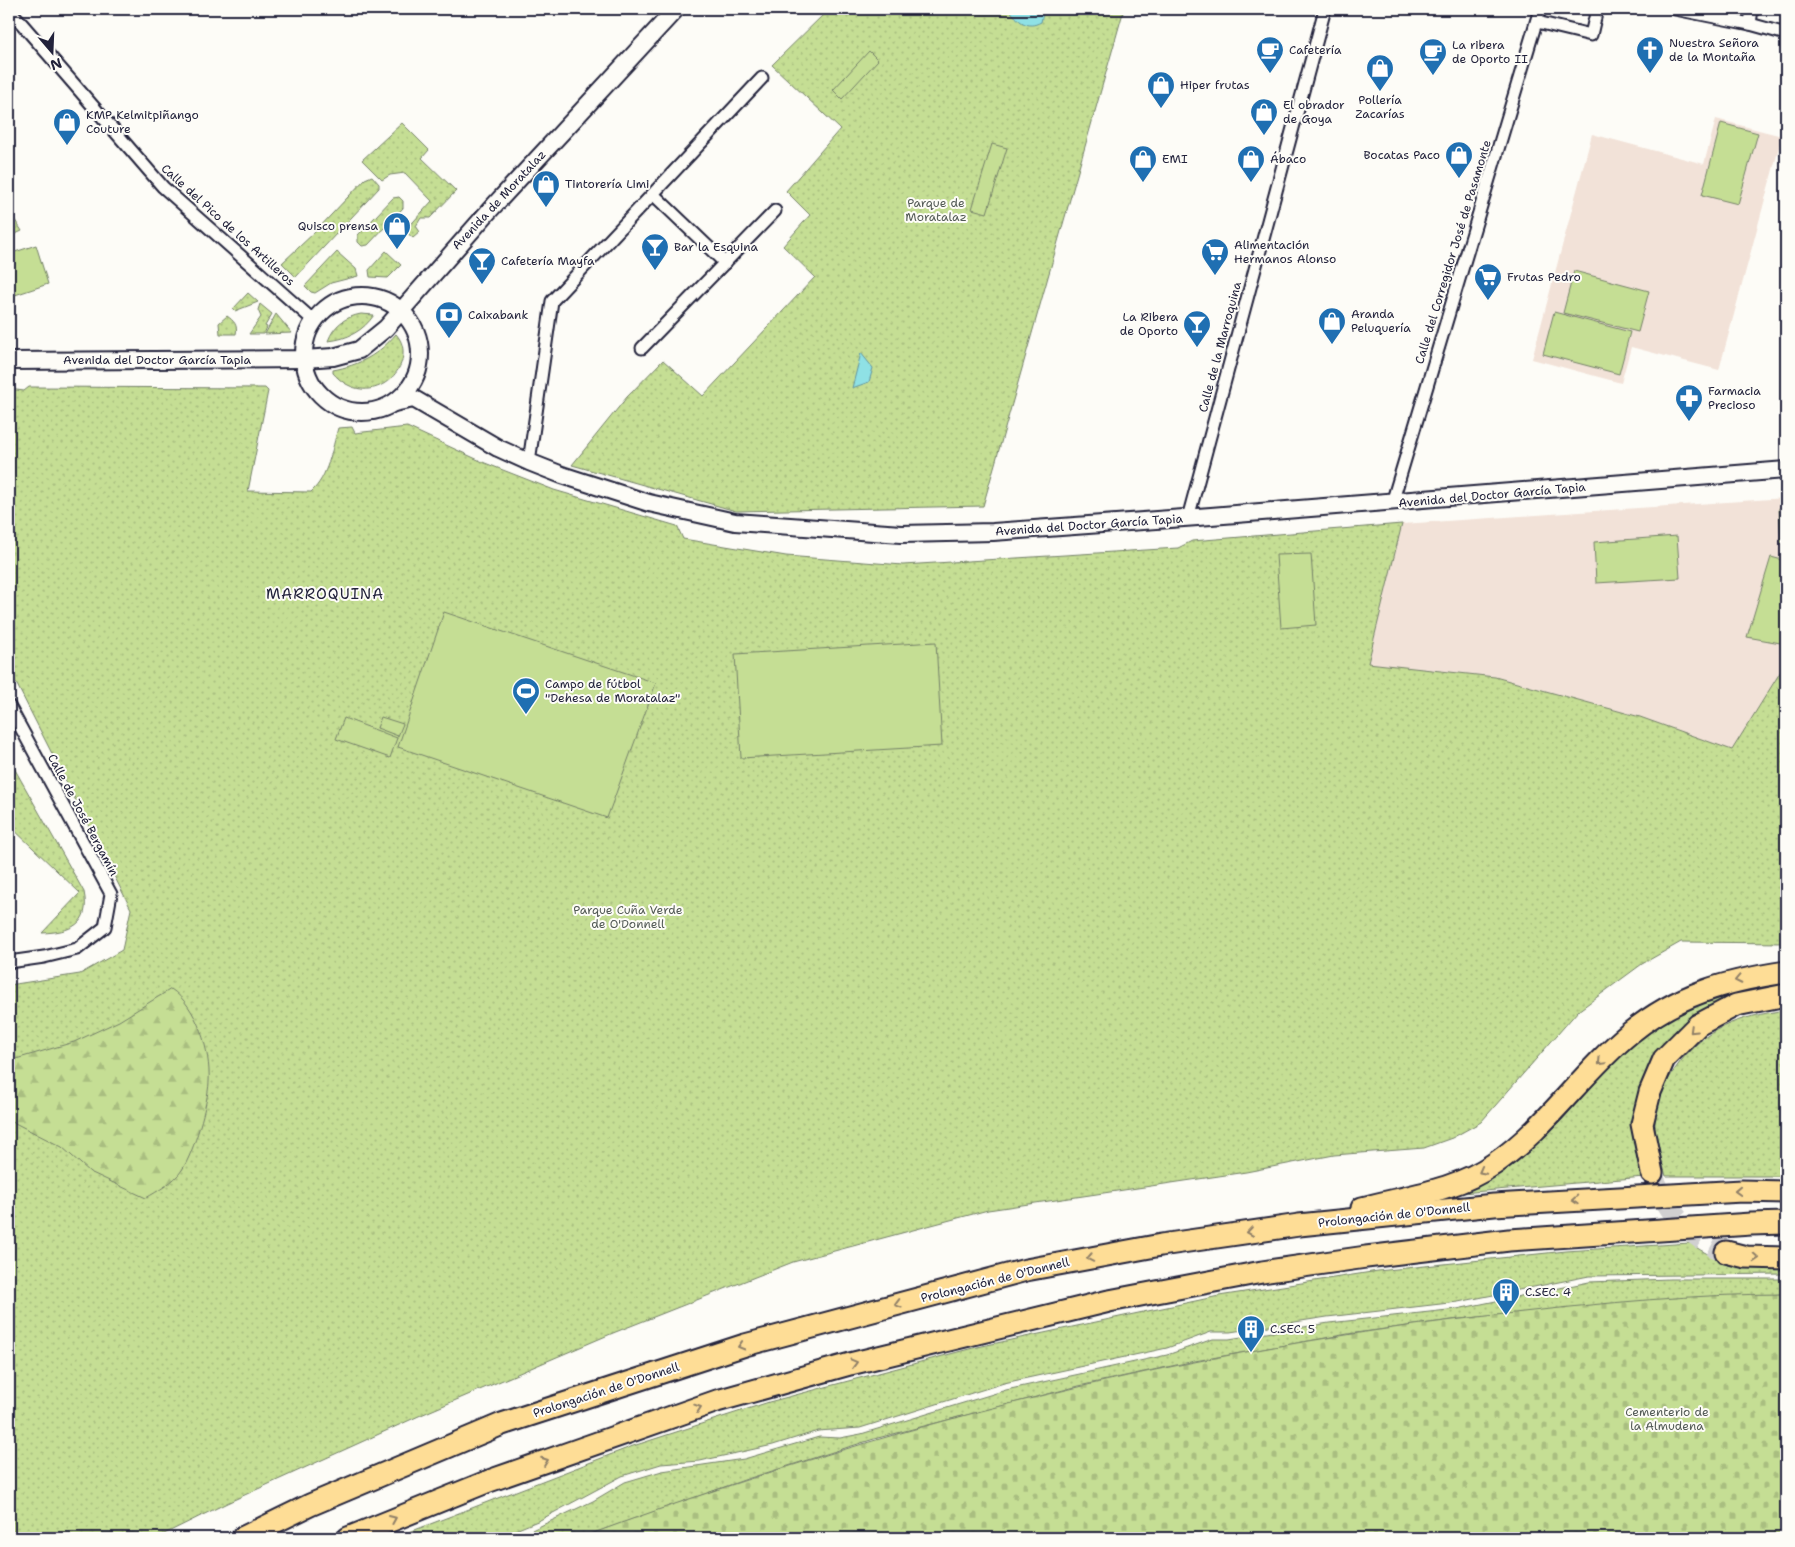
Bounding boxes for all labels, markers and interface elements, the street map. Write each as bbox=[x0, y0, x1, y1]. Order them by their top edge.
north arrow bbox=[28, 28, 78, 78]
cafe icon: Cafetería bbox=[1255, 35, 1285, 74]
church icon: Nuestra Señora de la Montaña bbox=[1635, 35, 1665, 74]
place label: Nuestra Señora de la Montaña bbox=[1669, 35, 1759, 65]
cafe icon: La ribera de Oporto II bbox=[1418, 37, 1448, 76]
place label: La ribera de Oporto II bbox=[1452, 37, 1528, 67]
place label: Cafetería bbox=[1289, 42, 1342, 58]
shop icon: Pollería Zacarías bbox=[1365, 53, 1395, 92]
text: N bbox=[48, 54, 64, 75]
shop icon: Hiper frutas bbox=[1146, 70, 1176, 109]
place label: Hiper frutas bbox=[1180, 77, 1250, 93]
place label: Pollería Zacarías bbox=[1355, 92, 1405, 122]
shop icon: El obrador de Goya bbox=[1249, 97, 1279, 136]
place label: El obrador de Goya bbox=[1283, 97, 1345, 127]
shop icon: KMP Kelmitpiñango Couture bbox=[52, 107, 82, 146]
place label: KMP Kelmitpiñango Couture bbox=[86, 107, 199, 137]
street label: Calle del Corregidor José de Pasamonte bbox=[1411, 138, 1495, 366]
shop icon: Bocatas Paco bbox=[1444, 140, 1474, 179]
shop icon: EMI bbox=[1128, 144, 1158, 183]
shop icon: Ábaco bbox=[1236, 144, 1266, 183]
street label: Avenida de Moratalaz bbox=[449, 147, 549, 253]
place label: Bocatas Paco bbox=[1363, 147, 1440, 163]
place label: EMI bbox=[1162, 151, 1188, 167]
place label: Ábaco bbox=[1270, 151, 1306, 167]
street label: Calle del Pico de los Artilleros bbox=[158, 161, 298, 289]
shop icon: Tintorería Limi bbox=[531, 169, 561, 208]
place label: Tintorería Limi bbox=[565, 176, 649, 192]
park label: Parque de Moratalaz bbox=[905, 195, 967, 225]
shop icon: Quisco prensa bbox=[382, 211, 412, 250]
place label: Quisco prensa bbox=[298, 218, 379, 234]
bar icon: Bar la Esquina bbox=[640, 232, 670, 271]
supermarket icon: Alimentación Hermanos Alonso bbox=[1200, 237, 1230, 276]
place label: Alimentación Hermanos Alonso bbox=[1234, 237, 1336, 267]
place label: Bar la Esquina bbox=[674, 239, 759, 255]
bar icon: Cafetería Mayfa bbox=[467, 246, 497, 285]
place label: Cafetería Mayfa bbox=[501, 253, 595, 269]
supermarket icon: Frutas Pedro bbox=[1473, 262, 1503, 301]
place label: Frutas Pedro bbox=[1507, 269, 1581, 285]
street label: Calle de la Marroquina bbox=[1195, 280, 1245, 414]
bank icon: Caixabank bbox=[434, 300, 464, 339]
shop icon: Aranda Peluquería bbox=[1317, 306, 1347, 345]
place label: Aranda Peluquería bbox=[1351, 306, 1411, 336]
place label: Caixabank bbox=[468, 307, 528, 323]
place label: La Ribera de Oporto bbox=[1120, 309, 1179, 339]
bar icon: La Ribera de Oporto bbox=[1182, 309, 1212, 348]
street label: Avenida del Doctor García Tapia bbox=[63, 352, 252, 368]
pharmacy icon: Farmacia Precioso bbox=[1674, 383, 1704, 422]
place label: Farmacia Precioso bbox=[1708, 383, 1761, 413]
street label: Avenida del Doctor García Tapia bbox=[1398, 479, 1587, 511]
street label: Avenida del Doctor García Tapia bbox=[995, 510, 1184, 540]
district label: MARROQUINA bbox=[266, 584, 384, 604]
sports icon: Campo de fútbol "Dehesa de Moratalaz" bbox=[511, 676, 541, 715]
place label: Campo de fútbol "Dehesa de Moratalaz" bbox=[545, 676, 680, 706]
street label: Calle de José Bergamín bbox=[44, 751, 122, 879]
park label: Parque Cuña Verde de O'Donnell bbox=[573, 902, 683, 932]
one-way arrow bbox=[1734, 975, 1743, 985]
one-way arrow bbox=[1690, 1025, 1699, 1034]
one-way arrow bbox=[1598, 1056, 1607, 1065]
one-way arrow bbox=[1478, 1165, 1487, 1175]
one-way arrow bbox=[1733, 1186, 1741, 1197]
one-way arrow bbox=[1571, 1195, 1579, 1206]
street label: Prolongación de O'Donnell bbox=[1317, 1199, 1471, 1231]
one-way arrow bbox=[1246, 1226, 1255, 1236]
one-way arrow bbox=[1086, 1252, 1094, 1263]
one-way arrow bbox=[1752, 1252, 1760, 1263]
street label: Prolongación de O'Donnell bbox=[919, 1254, 1071, 1306]
building icon: C.SEC. 4 bbox=[1491, 1277, 1521, 1316]
place label: C.SEC. 4 bbox=[1525, 1284, 1571, 1300]
one-way arrow bbox=[894, 1298, 903, 1309]
building icon: C.SEC. 5 bbox=[1236, 1314, 1266, 1353]
place label: C.SEC. 5 bbox=[1270, 1321, 1315, 1337]
one-way arrow bbox=[737, 1340, 746, 1350]
one-way arrow bbox=[850, 1358, 858, 1368]
street label: Prolongación de O'Donnell bbox=[531, 1359, 681, 1421]
one-way arrow bbox=[694, 1404, 702, 1414]
park label: Cementerio de la Almudena bbox=[1625, 1404, 1709, 1434]
one-way arrow bbox=[540, 1457, 548, 1467]
one-way arrow bbox=[388, 1515, 397, 1526]

